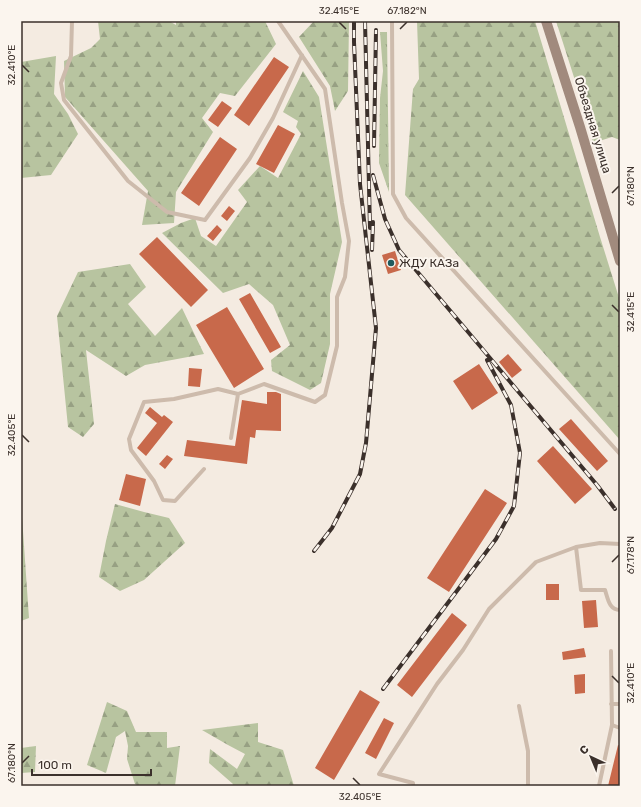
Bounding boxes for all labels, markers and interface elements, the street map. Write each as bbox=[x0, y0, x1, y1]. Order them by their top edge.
text: 32.415°E bbox=[319, 5, 359, 17]
text: 67.182°N bbox=[387, 5, 427, 17]
text: 32.410°E bbox=[6, 45, 18, 85]
street label: Объездная улица bbox=[572, 75, 614, 175]
text: 67.180°N bbox=[625, 166, 637, 206]
place label: ЖДУ КАЗа bbox=[399, 256, 459, 270]
marker: ЖДУ КАЗа bbox=[386, 258, 396, 268]
text: 32.415°E bbox=[625, 292, 637, 332]
text: 32.405°E bbox=[6, 414, 18, 456]
text: 67.178°N bbox=[625, 536, 637, 574]
text: 32.410°E bbox=[625, 663, 637, 703]
north arrow bbox=[571, 737, 611, 777]
text: 67.180°N bbox=[6, 743, 18, 783]
text: С bbox=[577, 743, 592, 758]
scale bar bbox=[32, 751, 151, 777]
text: 100 m bbox=[38, 758, 72, 772]
text: 32.405°E bbox=[339, 791, 381, 803]

